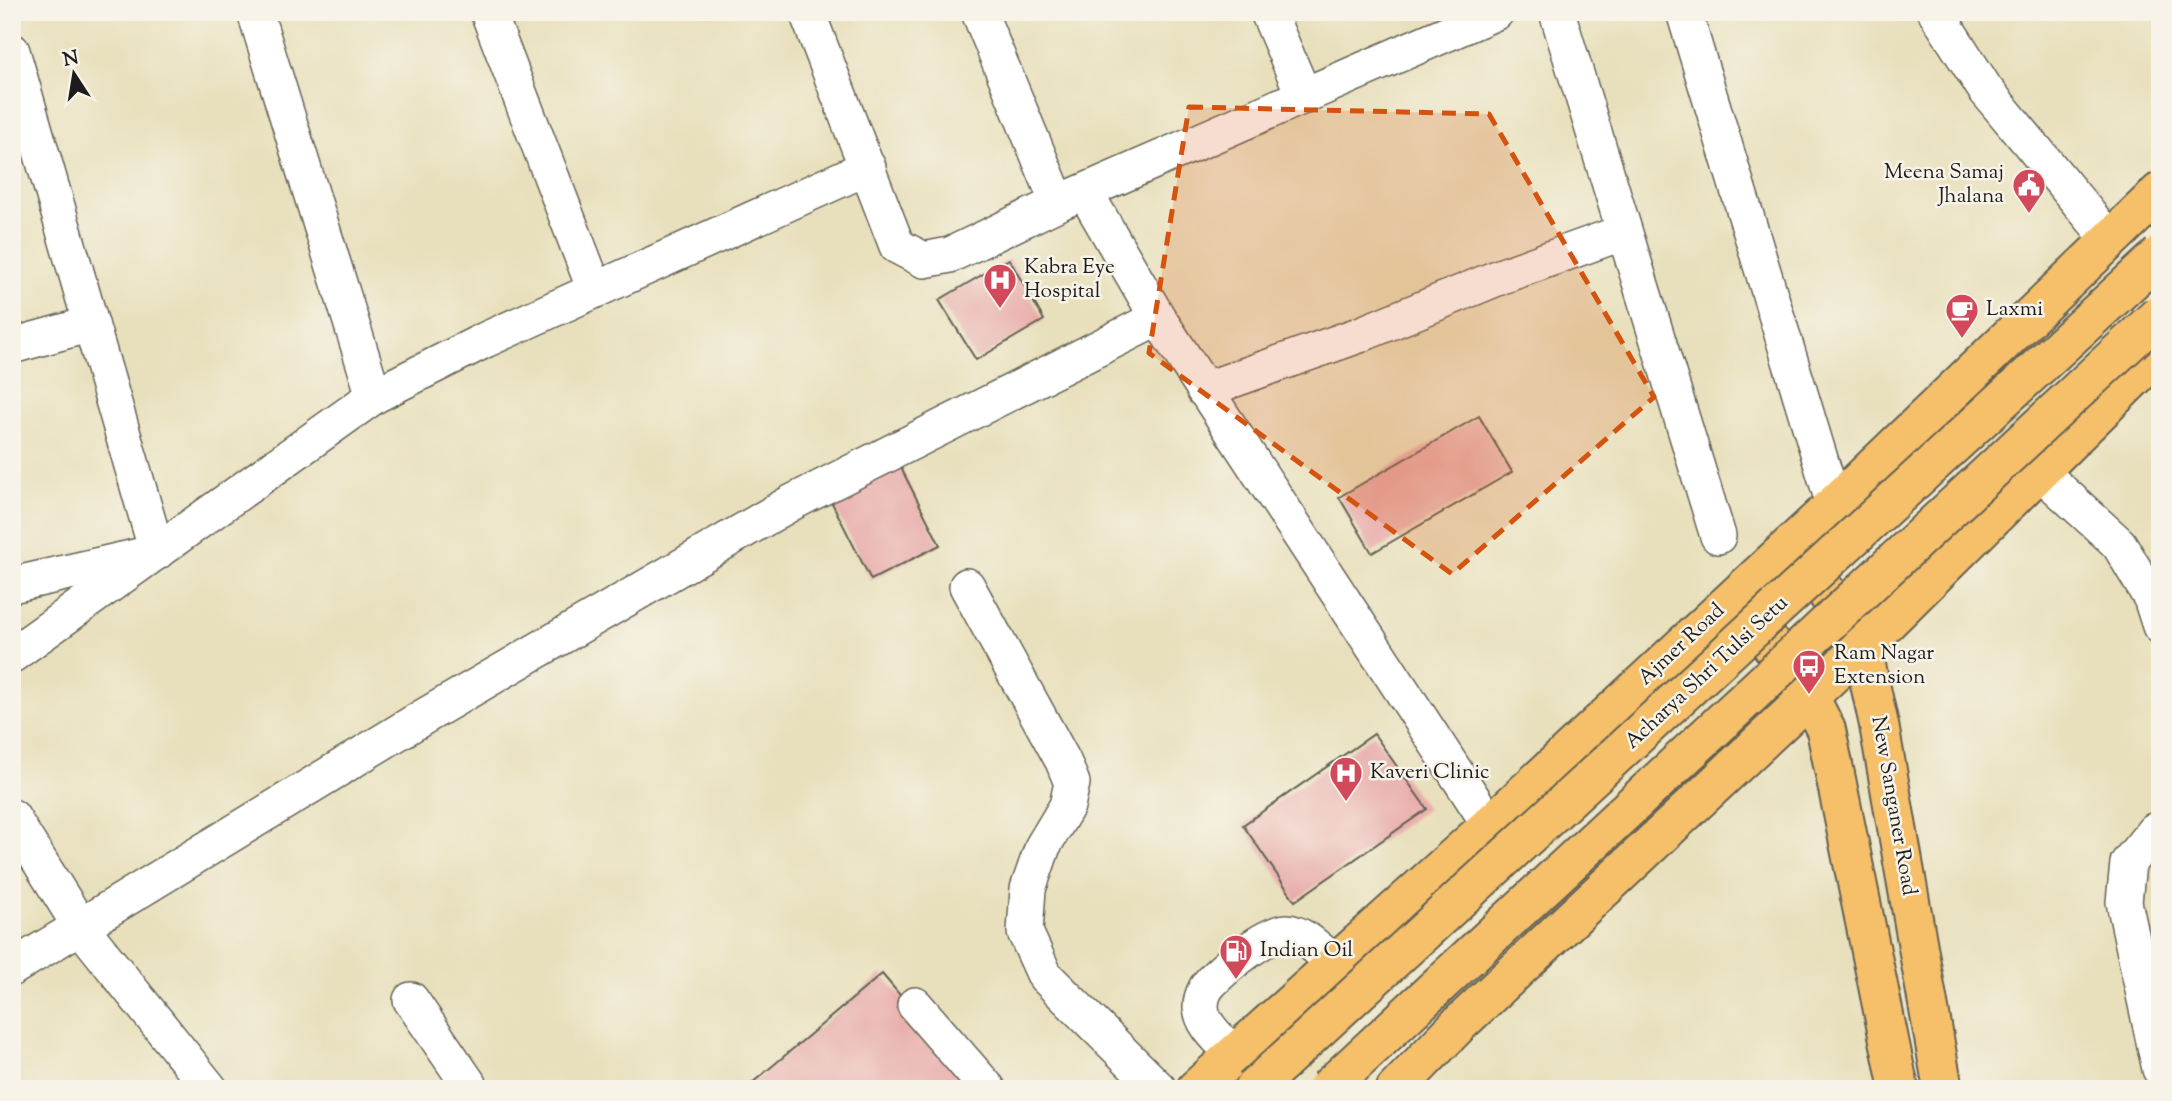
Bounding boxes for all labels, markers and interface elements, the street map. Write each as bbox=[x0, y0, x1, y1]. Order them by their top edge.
north arrow bbox=[38, 38, 108, 108]
text: N bbox=[61, 45, 81, 75]
place label: Meena Samaj Jhalana bbox=[1884, 158, 2004, 212]
public building icon: Meena Samaj Jhalana bbox=[2010, 166, 2048, 215]
place label: Kabra Eye Hospital bbox=[1024, 253, 1115, 307]
hospital icon: Kabra Eye Hospital bbox=[981, 261, 1019, 310]
cafe icon: Laxmi bbox=[1943, 291, 1981, 340]
place label: Laxmi bbox=[1986, 295, 2043, 325]
street label: Acharya Shri Tulsi Setu bbox=[1619, 589, 1795, 757]
street label: Ajmer Road bbox=[1632, 597, 1732, 693]
place label: Ram Nagar Extension bbox=[1834, 639, 1934, 693]
bus stop icon: Ram Nagar Extension bbox=[1790, 647, 1828, 696]
street label: New Sanganer Road bbox=[1862, 714, 1924, 898]
hospital icon: Kaveri Clinic bbox=[1327, 754, 1365, 803]
place label: Kaveri Clinic bbox=[1370, 758, 1490, 788]
fuel station icon: Indian Oil bbox=[1217, 932, 1255, 981]
place label: Indian Oil bbox=[1260, 936, 1353, 966]

